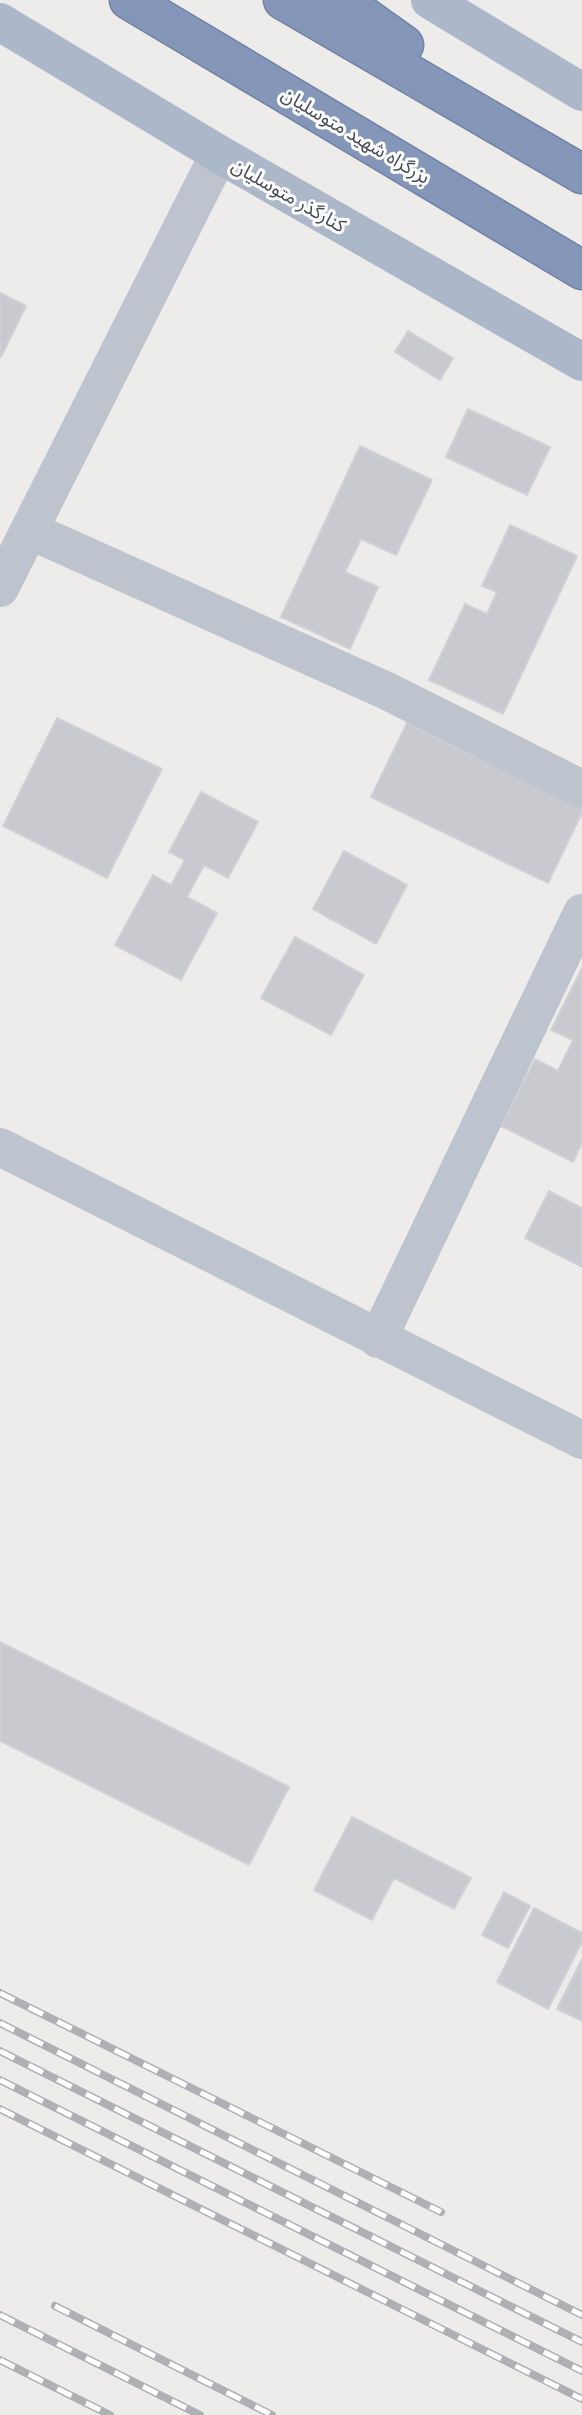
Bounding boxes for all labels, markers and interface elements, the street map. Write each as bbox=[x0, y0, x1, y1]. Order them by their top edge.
street label: بزرگراه شهید متوسلیان bbox=[277, 81, 435, 189]
street label: کنارگذر متوسلیان bbox=[228, 153, 351, 238]

